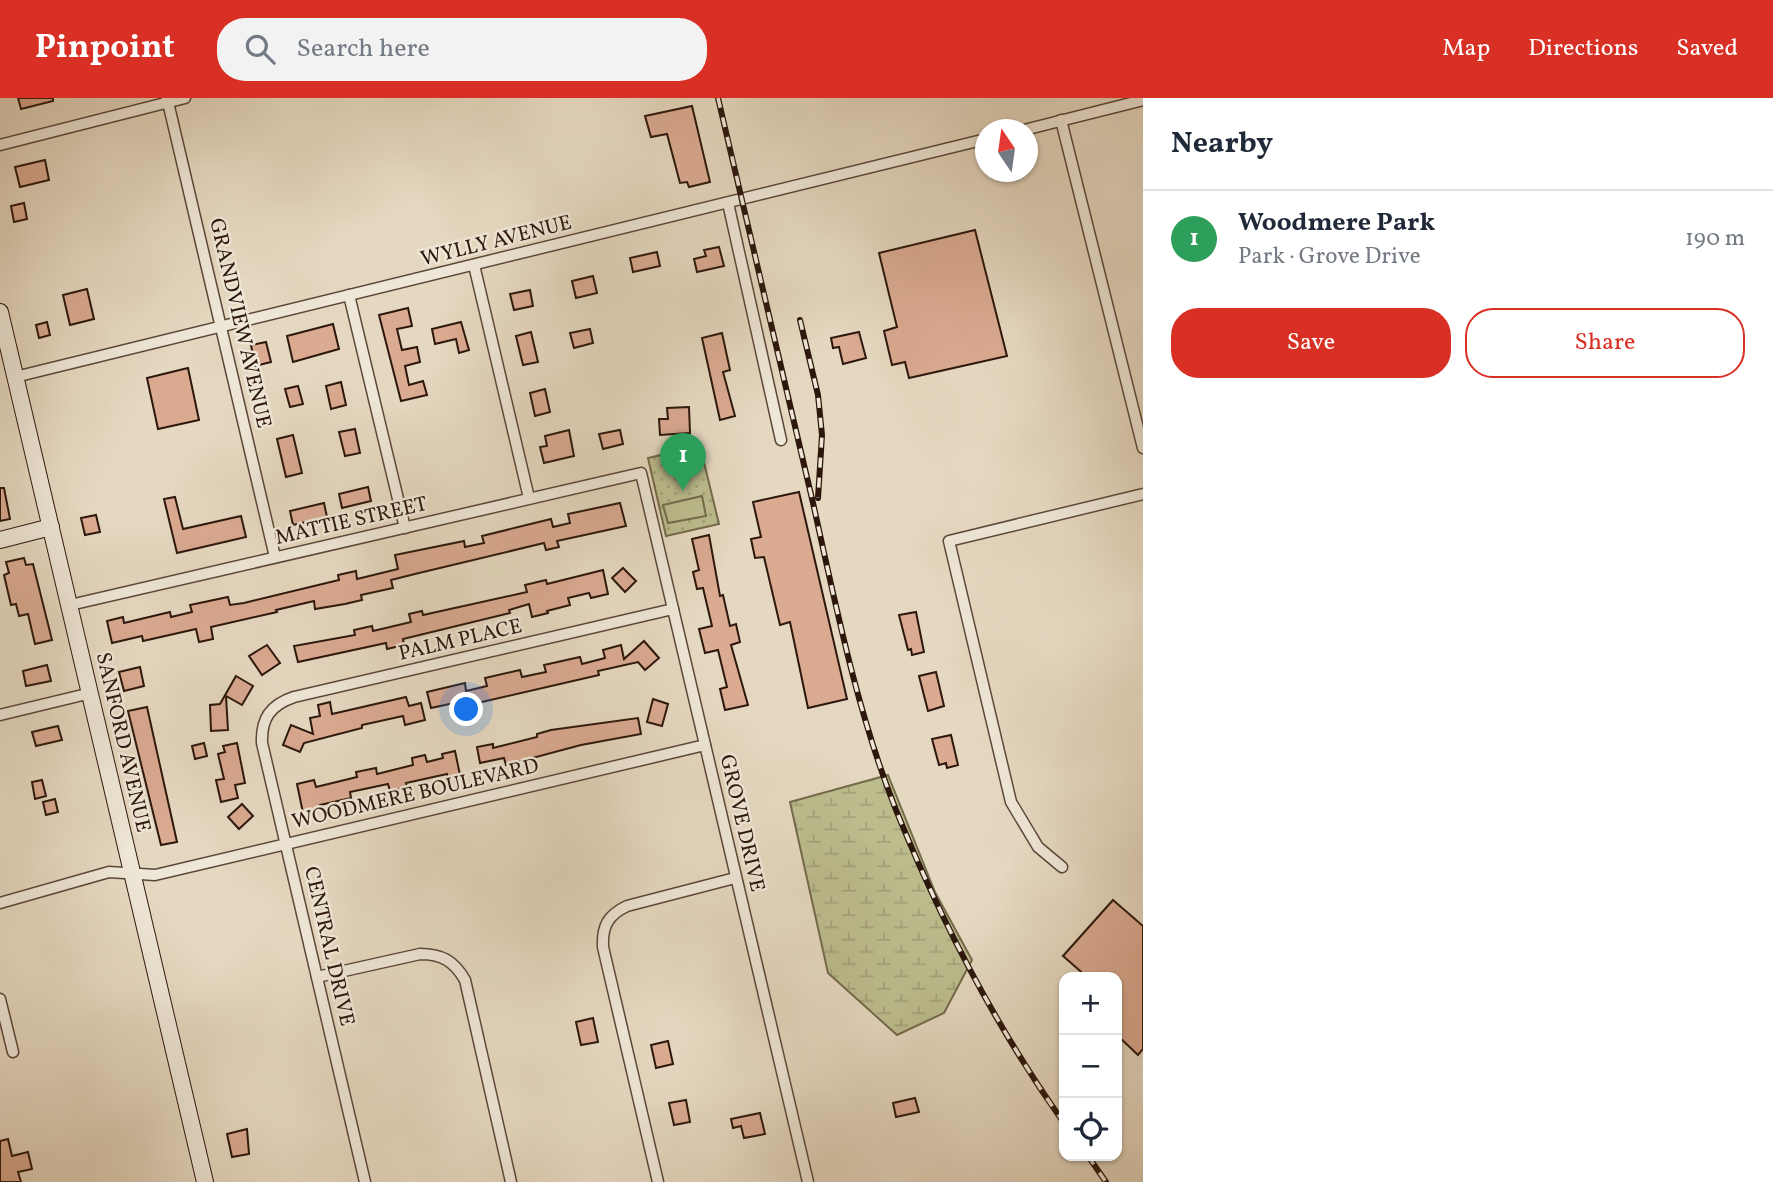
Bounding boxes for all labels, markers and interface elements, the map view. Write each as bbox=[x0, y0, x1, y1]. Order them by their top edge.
search box bbox=[217, 18, 707, 81]
text: Pinpoint bbox=[35, 26, 175, 72]
icon: search bbox=[241, 30, 279, 68]
text: Search here bbox=[297, 31, 430, 67]
text: Map bbox=[1442, 32, 1490, 66]
text: Directions bbox=[1528, 32, 1638, 66]
text: Saved bbox=[1676, 32, 1738, 66]
north arrow bbox=[975, 119, 1038, 182]
text: Nearby bbox=[1171, 123, 1273, 165]
text: Woodmere Park bbox=[1238, 205, 1435, 241]
street label: WYLLY AVENUE bbox=[418, 209, 575, 274]
street label: GRANDVIEW AVENUE bbox=[201, 216, 278, 431]
text: 1 bbox=[1189, 223, 1199, 255]
text: 190 m bbox=[1685, 223, 1745, 255]
text: Park · Grove Drive bbox=[1238, 241, 1421, 273]
button: Save bbox=[1171, 308, 1451, 378]
button: Share bbox=[1465, 308, 1745, 378]
pin: 1 bbox=[660, 433, 706, 491]
street label: MATTIE STREET bbox=[273, 490, 430, 553]
street label: PALM PLACE bbox=[396, 612, 525, 669]
street label: SANFORD AVENUE bbox=[88, 649, 157, 835]
your location bbox=[449, 692, 483, 726]
street label: WOODMERE BOULEVARD bbox=[289, 752, 542, 837]
street label: GROVE DRIVE bbox=[712, 752, 771, 895]
street label: CENTRAL DRIVE bbox=[296, 864, 361, 1029]
map controls bbox=[1059, 972, 1122, 1161]
button: + bbox=[1059, 972, 1122, 1035]
button: − bbox=[1059, 1035, 1122, 1098]
button: locate bbox=[1059, 1098, 1122, 1161]

